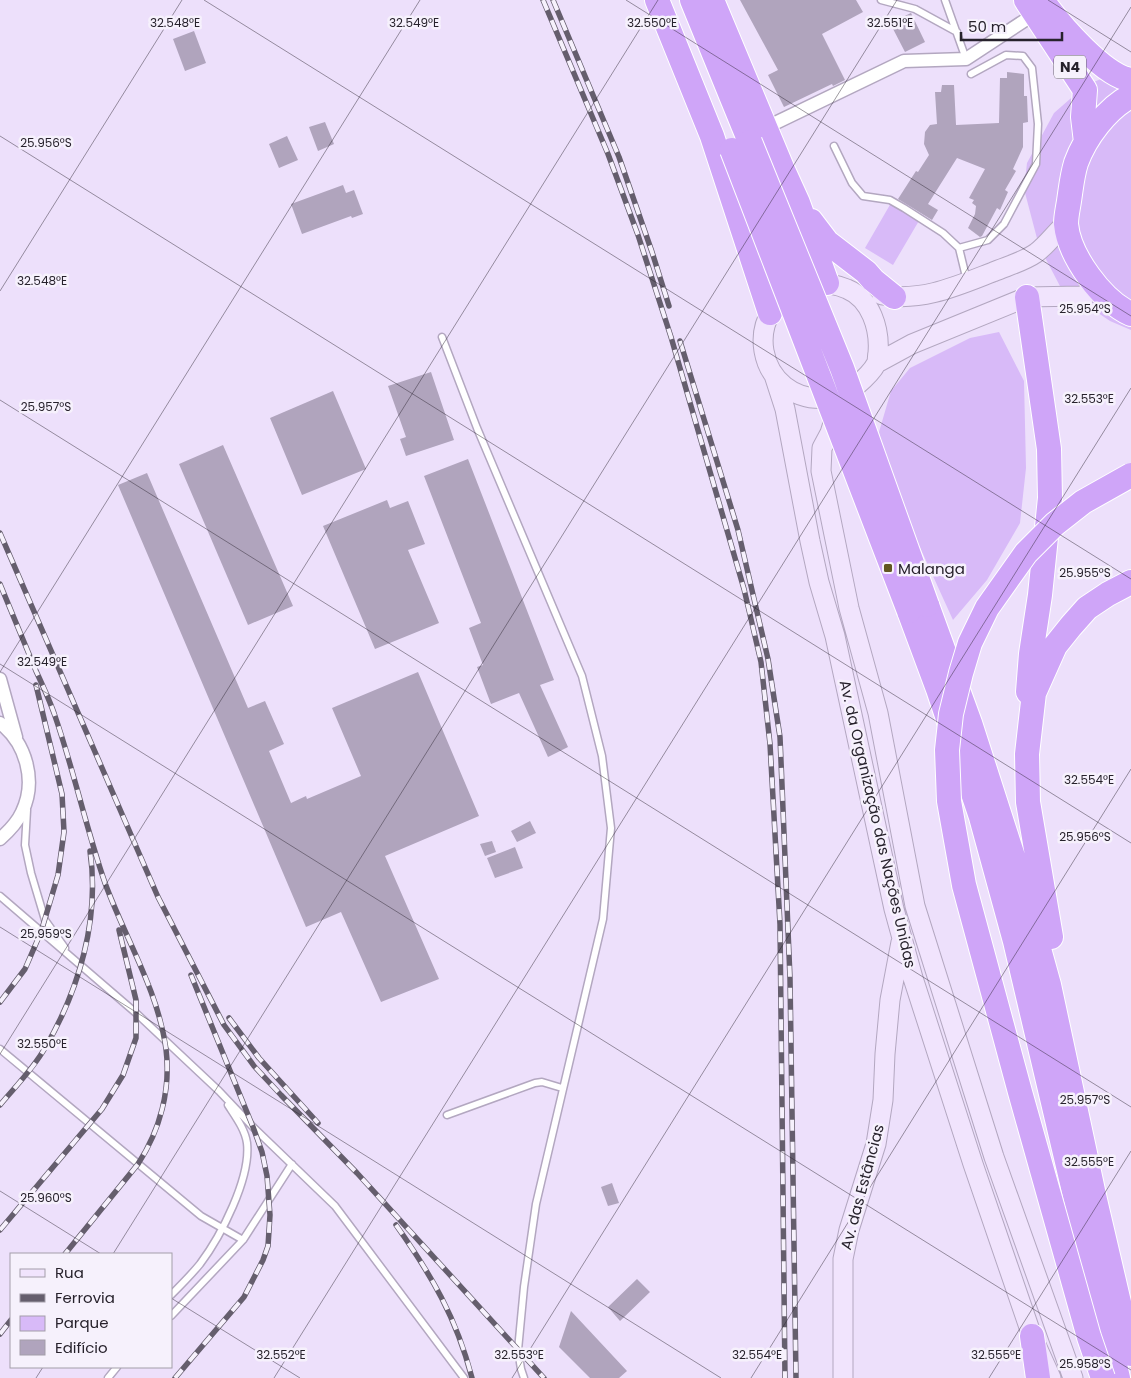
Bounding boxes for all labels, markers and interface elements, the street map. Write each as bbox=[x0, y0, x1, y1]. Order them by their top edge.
scale bar bbox=[961, 10, 1062, 42]
text: 32.548°E bbox=[150, 14, 200, 31]
text: 32.549°E bbox=[389, 14, 439, 31]
text: 32.550°E bbox=[627, 14, 677, 31]
text: 32.551°E bbox=[867, 14, 913, 31]
text: 50 m bbox=[968, 16, 1006, 37]
road number: N4 bbox=[1054, 56, 1086, 78]
text: 25.956°S bbox=[20, 134, 72, 151]
text: 32.548°E bbox=[17, 272, 67, 289]
text: 25.954°S bbox=[1059, 300, 1111, 317]
text: 32.553°E bbox=[1064, 390, 1114, 407]
text: 25.957°S bbox=[21, 398, 71, 415]
place label: Malanga bbox=[898, 558, 965, 579]
marker: Malanga bbox=[882, 562, 894, 574]
text: 25.955°S bbox=[1059, 564, 1111, 581]
text: 32.549°E bbox=[17, 653, 67, 670]
street label: Av. da Organização das Nações Unidas bbox=[835, 678, 921, 970]
text: 32.554°E bbox=[1064, 771, 1114, 788]
text: 25.956°S bbox=[1059, 828, 1111, 845]
text: 25.959°S bbox=[20, 925, 72, 942]
text: 32.550°E bbox=[17, 1035, 67, 1052]
text: 25.957°S bbox=[1060, 1091, 1110, 1108]
street label: Av. das Estâncias bbox=[835, 1122, 889, 1252]
text: 32.555°E bbox=[1064, 1153, 1114, 1170]
text: 25.960°S bbox=[20, 1189, 72, 1206]
legend bbox=[10, 1253, 172, 1368]
text: Rua bbox=[55, 1262, 84, 1283]
text: Ferrovia bbox=[55, 1287, 115, 1308]
text: Parque bbox=[55, 1312, 108, 1333]
text: Edifício bbox=[55, 1337, 108, 1358]
text: 32.552°E bbox=[256, 1346, 306, 1363]
text: 32.553°E bbox=[494, 1346, 544, 1363]
text: 32.554°E bbox=[732, 1346, 782, 1363]
text: 32.555°E bbox=[971, 1346, 1021, 1363]
text: 25.958°S bbox=[1059, 1355, 1111, 1372]

